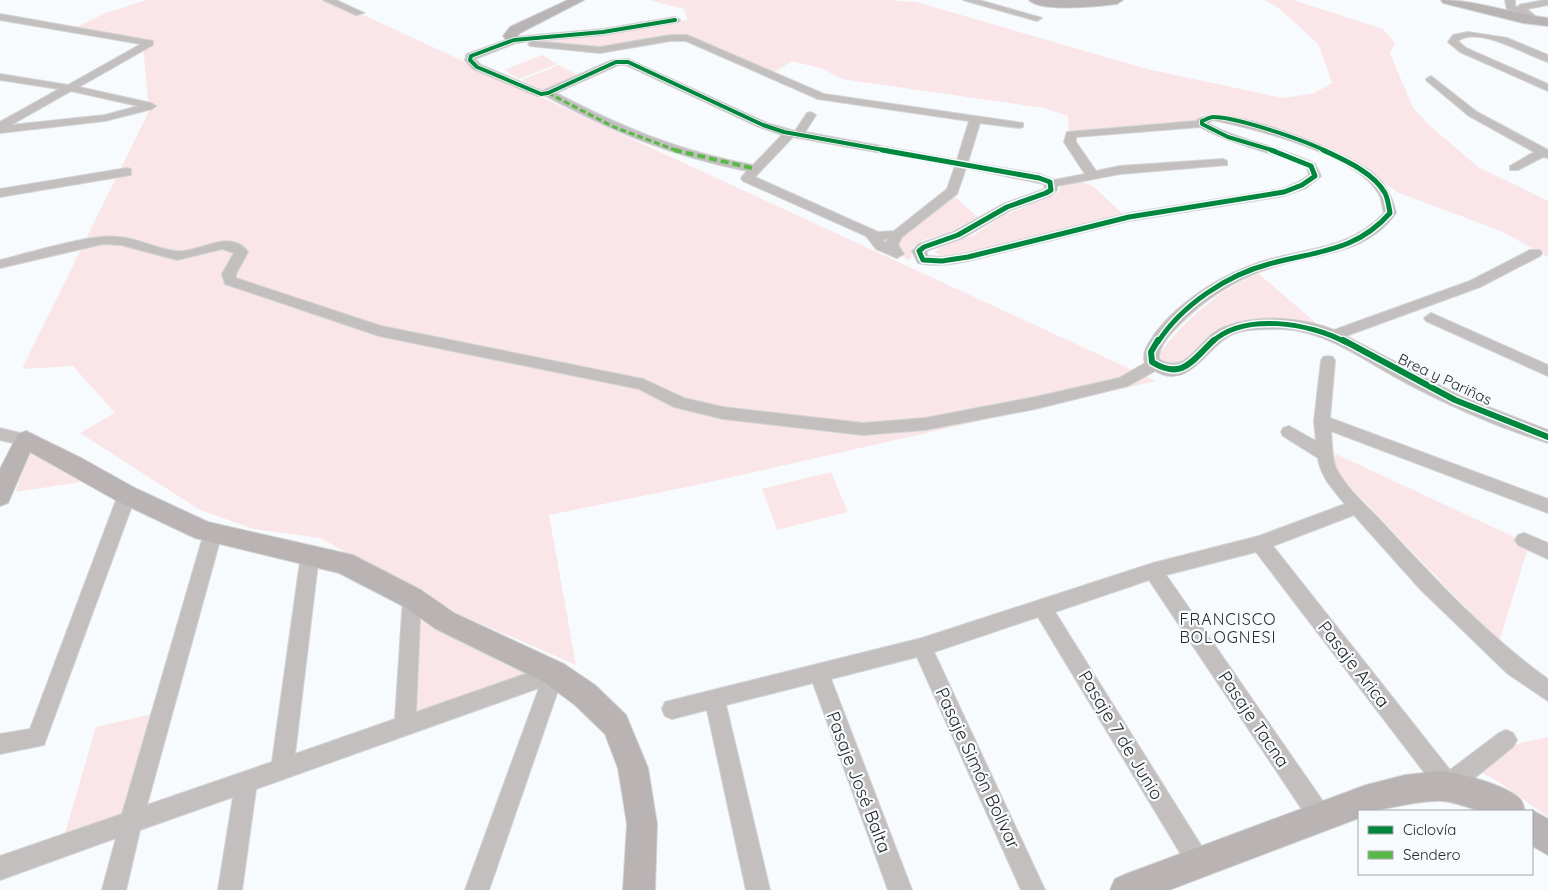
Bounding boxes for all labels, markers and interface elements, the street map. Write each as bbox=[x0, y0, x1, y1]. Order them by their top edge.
street label: Brea y Pariñas bbox=[1395, 349, 1495, 409]
district label: FRANCISCO BOLOGNESI bbox=[1179, 609, 1277, 647]
street label: Pasaje Arica bbox=[1313, 616, 1395, 712]
street label: Pasaje 7 de Junio bbox=[1073, 666, 1169, 804]
street label: Pasaje Tacna bbox=[1213, 666, 1295, 772]
street label: Pasaje Simón Bolívar bbox=[931, 684, 1026, 852]
street label: Pasaje José Balta bbox=[821, 708, 897, 856]
legend bbox=[1358, 810, 1533, 875]
text: Ciclovía bbox=[1403, 820, 1456, 839]
text: Sendero bbox=[1403, 845, 1461, 864]

